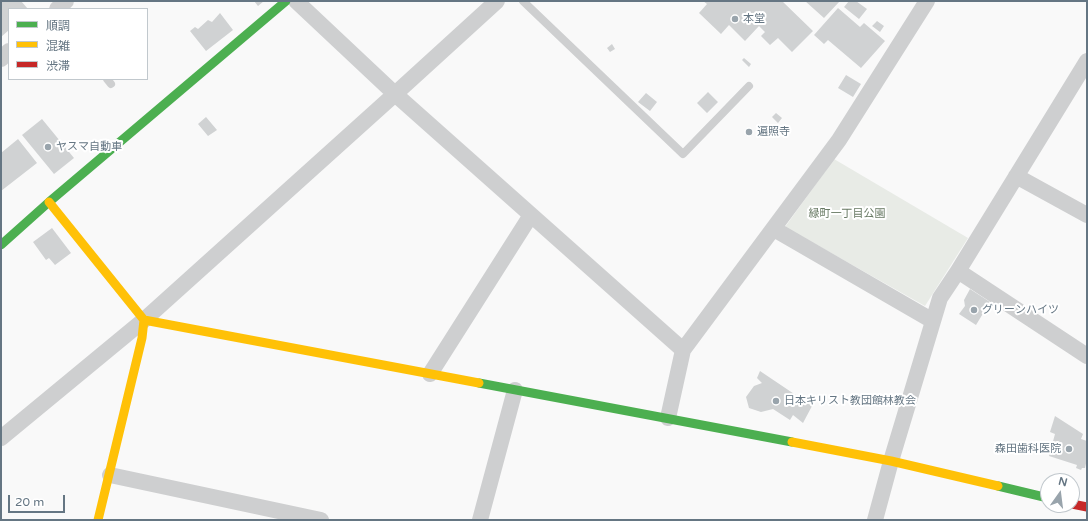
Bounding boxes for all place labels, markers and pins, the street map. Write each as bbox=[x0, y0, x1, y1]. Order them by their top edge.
place label: 本堂 bbox=[743, 12, 765, 26]
marker: 本堂 bbox=[730, 14, 740, 24]
place label: 遍照寺 bbox=[757, 125, 790, 139]
marker: 遍照寺 bbox=[744, 127, 754, 137]
place label: ヤスマ自動車 bbox=[56, 140, 122, 154]
marker: ヤスマ自動車 bbox=[43, 142, 53, 152]
place label: グリーンハイツ bbox=[982, 303, 1059, 317]
marker: グリーンハイツ bbox=[969, 305, 979, 315]
place label: 日本キリスト教団館林教会 bbox=[784, 394, 916, 408]
marker: 日本キリスト教団館林教会 bbox=[771, 396, 781, 406]
place label: 森田歯科医院 bbox=[995, 442, 1061, 456]
marker: 森田歯科医院 bbox=[1064, 444, 1074, 454]

